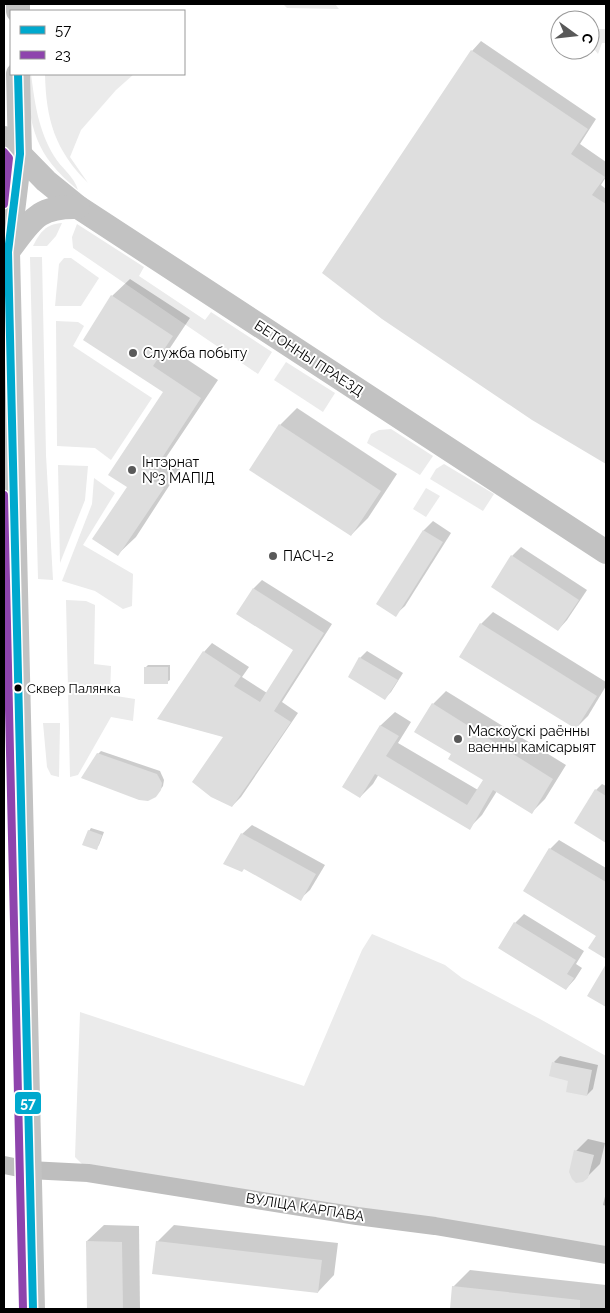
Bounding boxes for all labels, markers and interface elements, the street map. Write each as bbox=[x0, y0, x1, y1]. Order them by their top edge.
legend bbox=[10, 10, 185, 75]
north arrow bbox=[550, 10, 600, 60]
text: 57 bbox=[55, 21, 71, 39]
text: С bbox=[578, 32, 597, 45]
text: 23 bbox=[55, 46, 71, 64]
street label: БЕТОННЫ ПРАЕЗД bbox=[252, 317, 366, 399]
place label: Служба побыту bbox=[143, 345, 248, 361]
marker: Служба побыту bbox=[127, 347, 139, 359]
place label: Інтэрнат №3 МАПІД bbox=[142, 454, 215, 486]
marker: Інтэрнат №3 МАПІД bbox=[126, 464, 138, 476]
place label: ПАСЧ-2 bbox=[283, 548, 334, 564]
marker: ПАСЧ-2 bbox=[267, 550, 279, 562]
place label: Сквер Палянка bbox=[27, 681, 121, 696]
marker: Сквер Палянка bbox=[13, 683, 23, 693]
place label: Маскоўскі раённы ваенны камісарыят bbox=[468, 723, 596, 755]
marker: Маскоўскі раённы ваенны камісарыят bbox=[452, 733, 464, 745]
line badge: 57 bbox=[14, 1091, 42, 1115]
text: 57 bbox=[20, 1095, 36, 1111]
street label: ВУЛІЦА КАРПАВА bbox=[245, 1190, 366, 1224]

